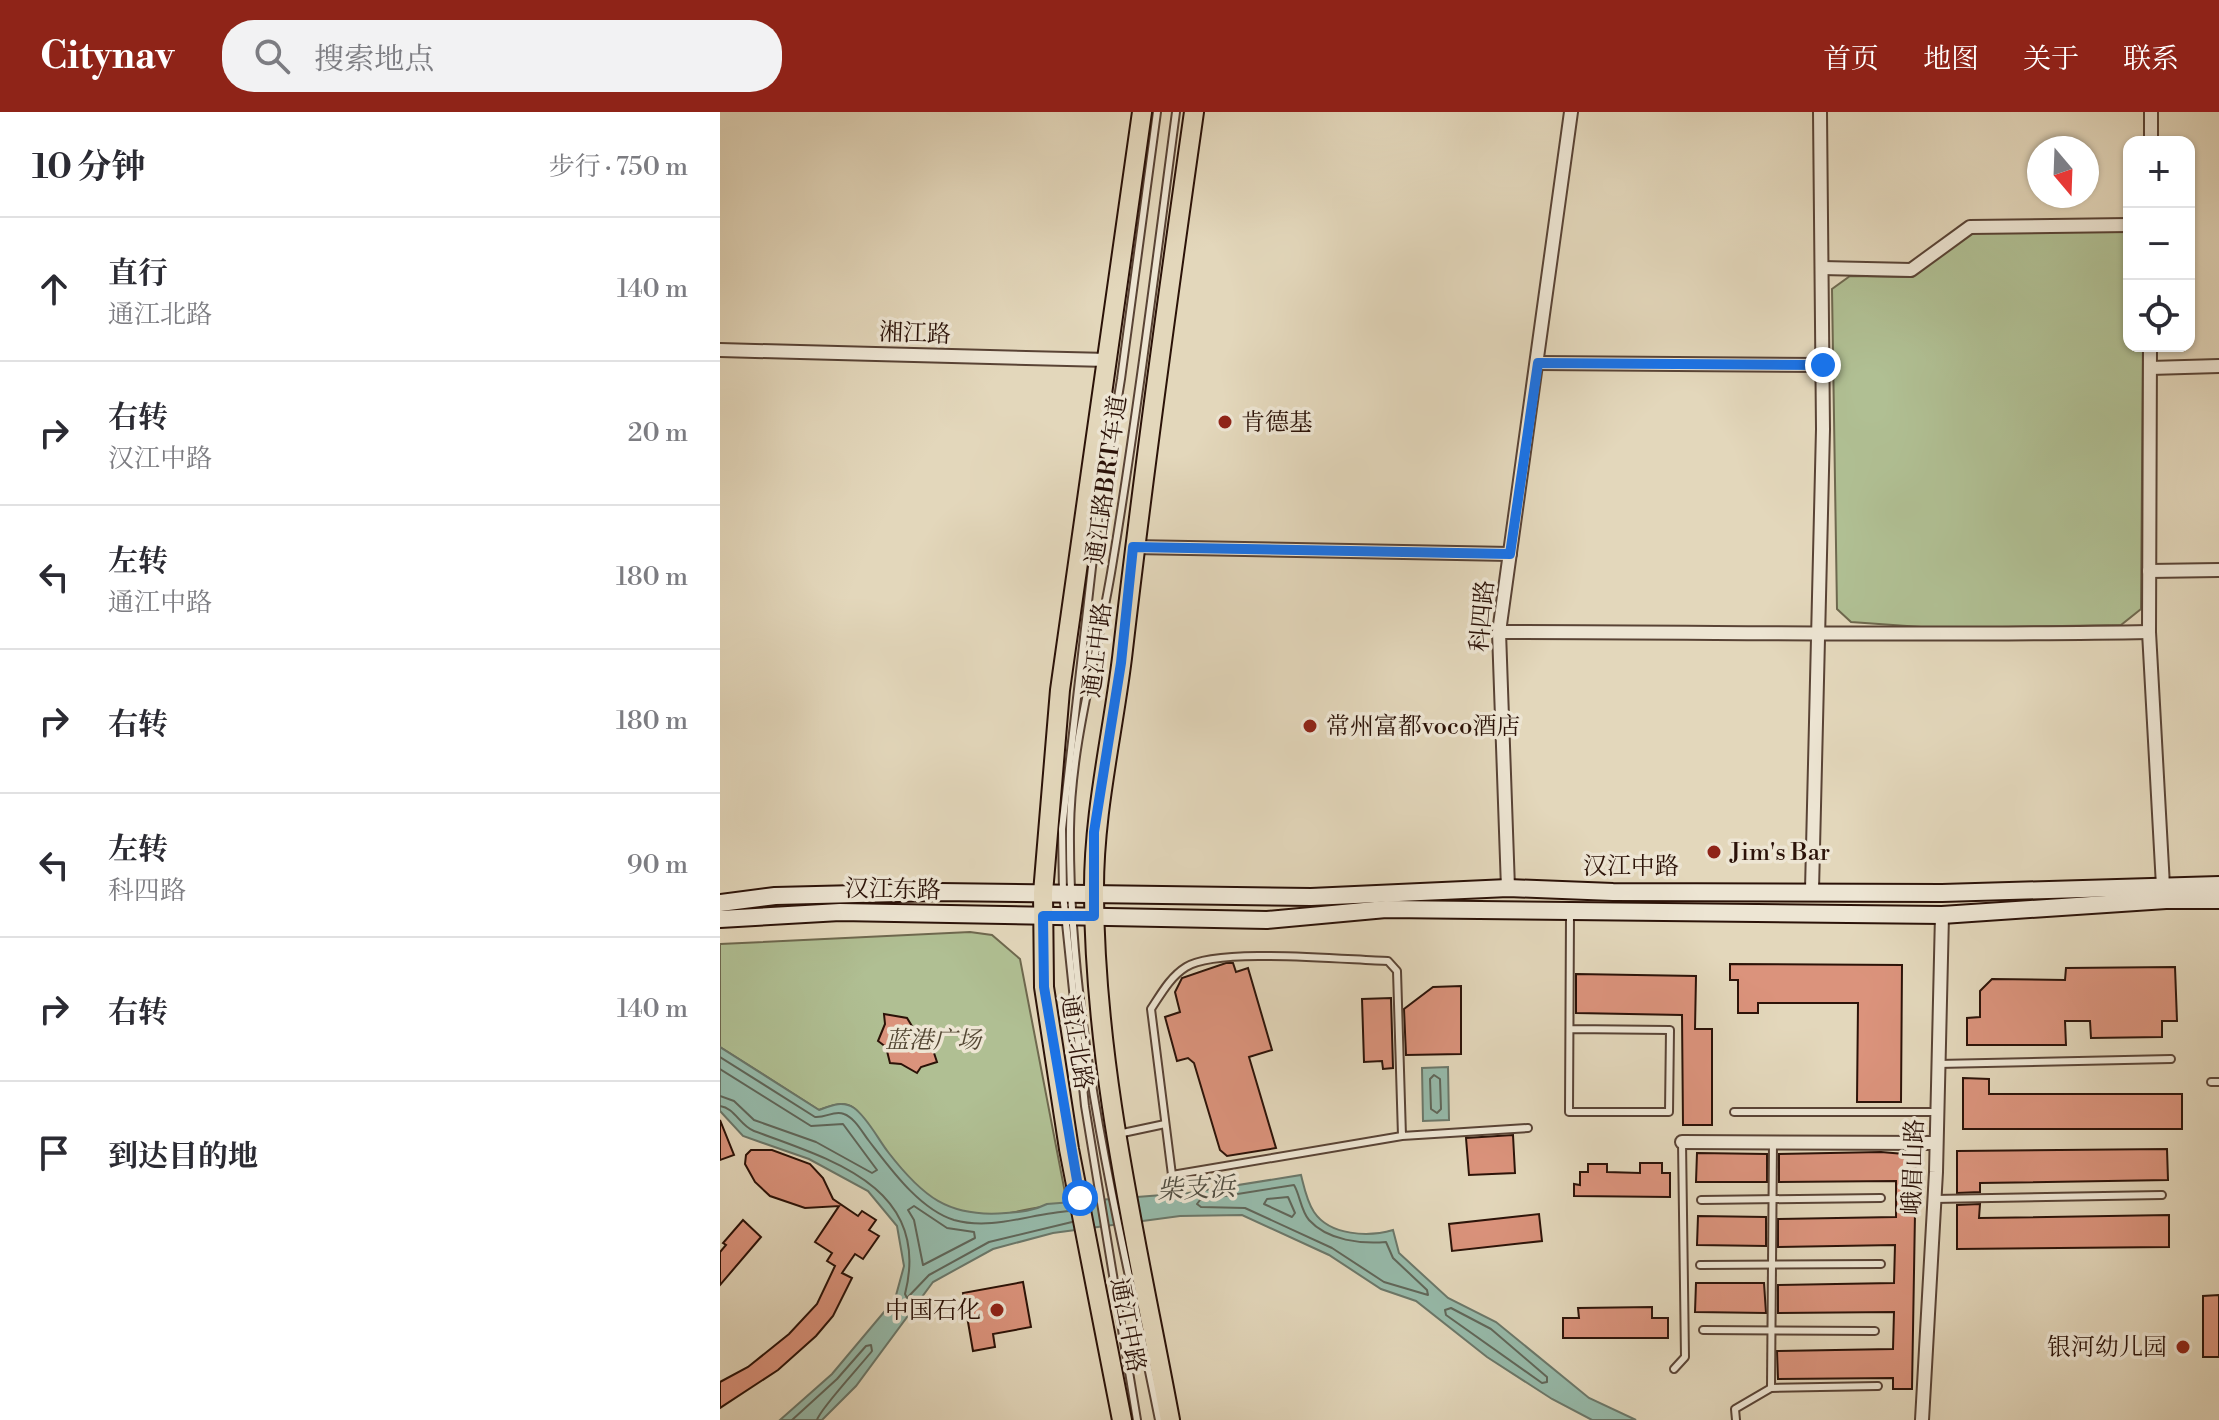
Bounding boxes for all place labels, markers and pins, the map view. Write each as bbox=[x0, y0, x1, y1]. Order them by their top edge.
place label: 肯德基 bbox=[1241, 408, 1313, 438]
marker: 肯德基 bbox=[1216, 413, 1234, 431]
place label: 常州富都voco酒店 bbox=[1326, 712, 1520, 742]
marker: 常州富都voco酒店 bbox=[1301, 717, 1319, 735]
place label: Jim's Bar bbox=[1729, 838, 1830, 868]
marker: Jim's Bar bbox=[1705, 843, 1723, 861]
place label: 中国石化 bbox=[885, 1296, 981, 1326]
marker: 中国石化 bbox=[988, 1301, 1006, 1319]
place label: 银河幼儿园 bbox=[2047, 1333, 2167, 1363]
marker: 银河幼儿园 bbox=[2174, 1338, 2192, 1356]

